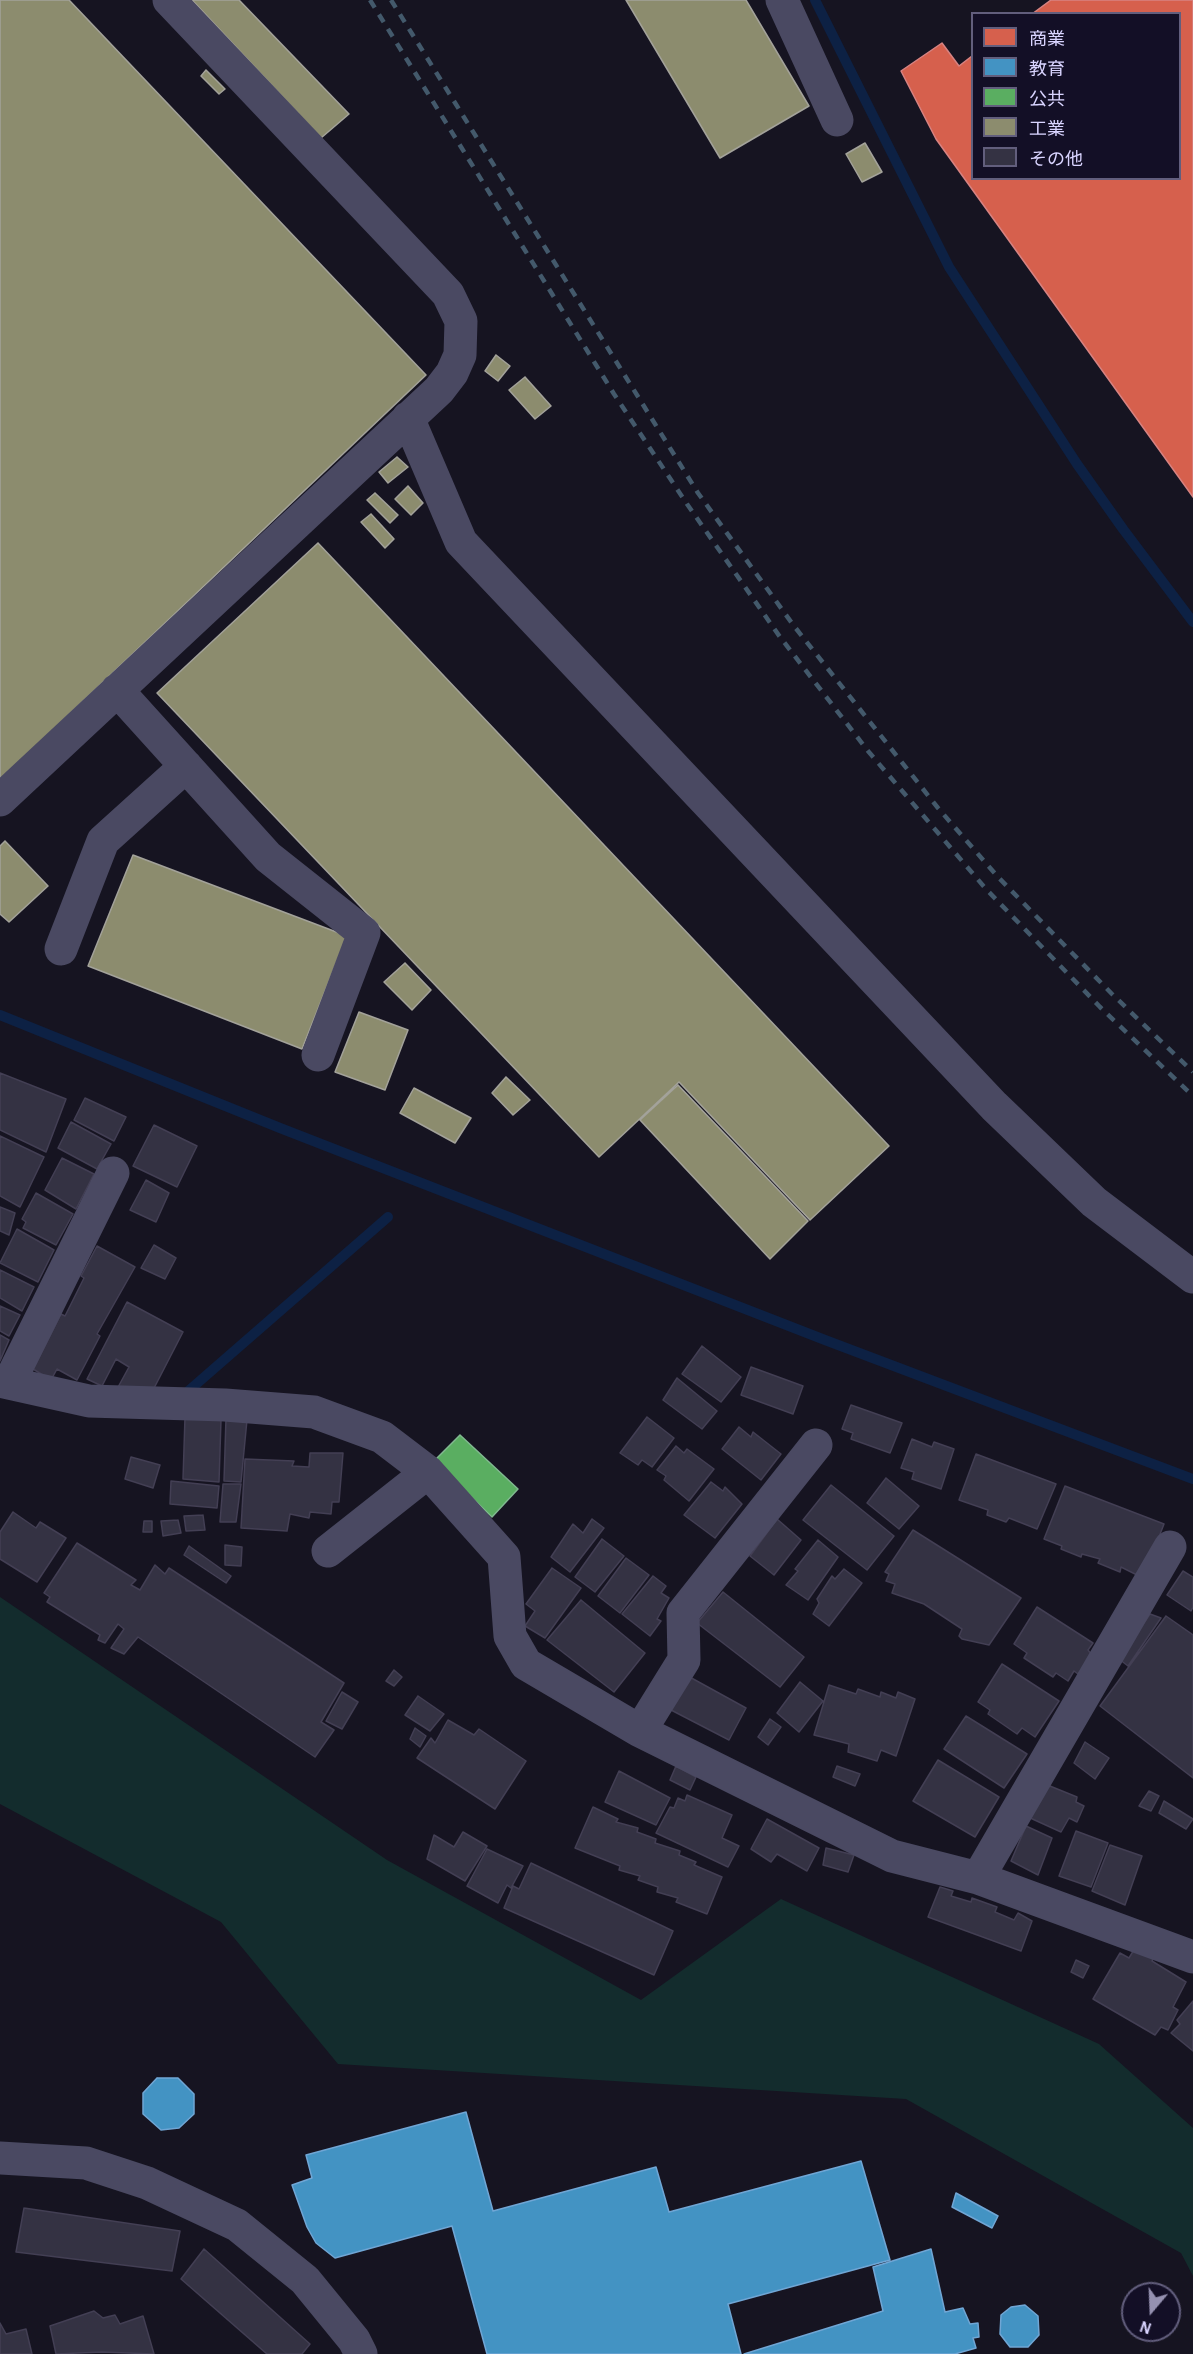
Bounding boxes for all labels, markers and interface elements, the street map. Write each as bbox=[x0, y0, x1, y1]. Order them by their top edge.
legend bbox=[971, 12, 1181, 180]
text: 商業 bbox=[1029, 31, 1065, 49]
text: 教育 bbox=[1029, 61, 1065, 79]
text: 公共 bbox=[1029, 91, 1065, 109]
text: 工業 bbox=[1029, 121, 1065, 139]
text: その他 bbox=[1029, 151, 1083, 169]
north arrow bbox=[1121, 2282, 1181, 2342]
text: N bbox=[1138, 2318, 1154, 2337]

